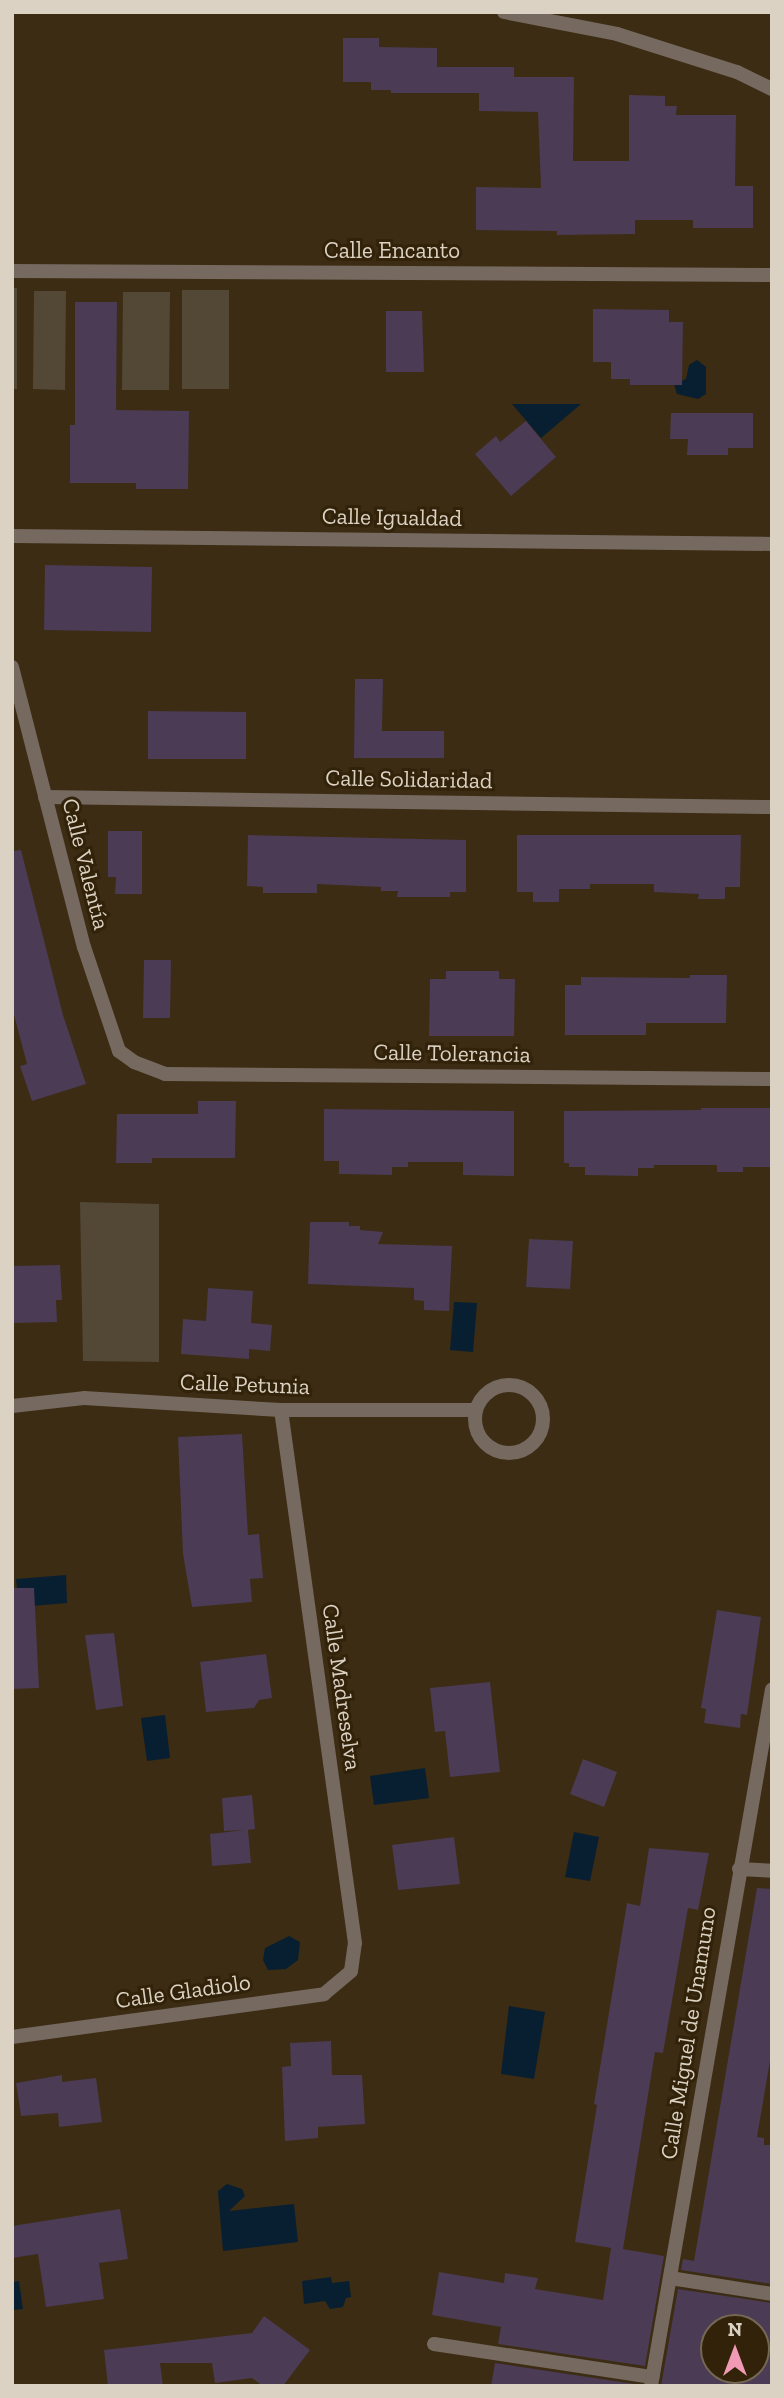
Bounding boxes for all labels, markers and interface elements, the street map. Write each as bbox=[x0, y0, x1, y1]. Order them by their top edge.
street label: Calle Encanto bbox=[324, 236, 460, 264]
street label: Calle Igualdad bbox=[322, 502, 462, 532]
street label: Calle Solidaridad bbox=[325, 764, 493, 794]
street label: Calle Valentía bbox=[56, 795, 116, 933]
street label: Calle Tolerancia bbox=[373, 1038, 531, 1068]
street label: Calle Petunia bbox=[180, 1368, 310, 1400]
street label: Calle Madreselva bbox=[317, 1602, 367, 1772]
street label: Calle Miguel de Unamuno bbox=[654, 1905, 722, 2161]
street label: Calle Gladiolo bbox=[114, 1968, 252, 2014]
north arrow bbox=[700, 2314, 770, 2384]
text: N bbox=[728, 2318, 742, 2341]

